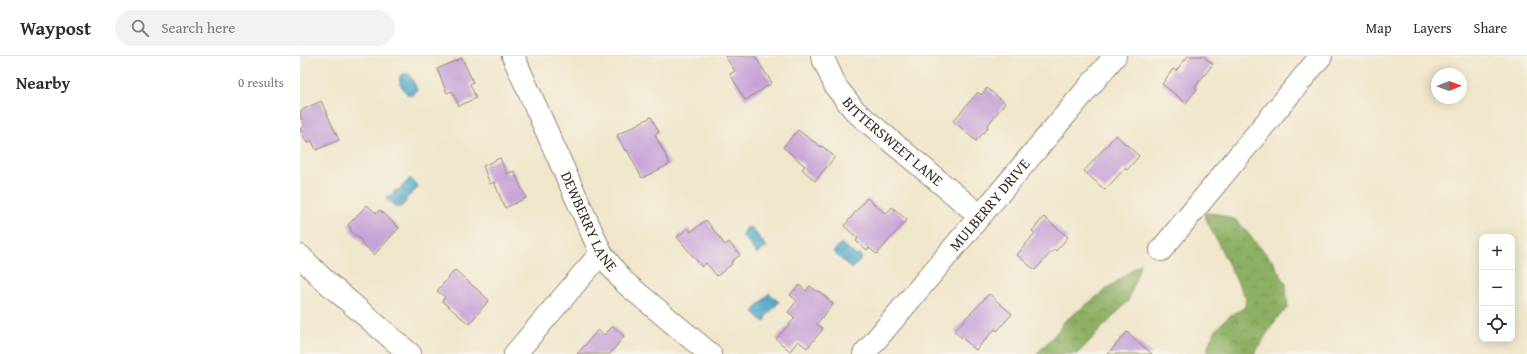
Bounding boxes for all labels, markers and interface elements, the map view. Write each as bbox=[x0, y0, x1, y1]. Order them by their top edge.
search box bbox=[115, 10, 395, 46]
text: Waypost bbox=[20, 14, 91, 42]
icon: search bbox=[129, 17, 151, 39]
text: Search here bbox=[161, 17, 235, 38]
text: Map bbox=[1366, 18, 1392, 38]
text: Layers bbox=[1414, 18, 1452, 38]
text: Share bbox=[1474, 18, 1507, 38]
north arrow bbox=[1431, 68, 1467, 104]
text: Nearby bbox=[16, 70, 70, 95]
text: 0 results bbox=[238, 73, 284, 92]
street label: BITTERSWEET LANE bbox=[838, 92, 948, 191]
street label: MULBERRY DRIVE bbox=[944, 153, 1035, 255]
street label: DEWBERRY LANE bbox=[556, 168, 623, 276]
map controls bbox=[1479, 234, 1515, 342]
button: + bbox=[1479, 234, 1515, 270]
button: − bbox=[1479, 270, 1515, 306]
button: locate bbox=[1479, 306, 1515, 342]

